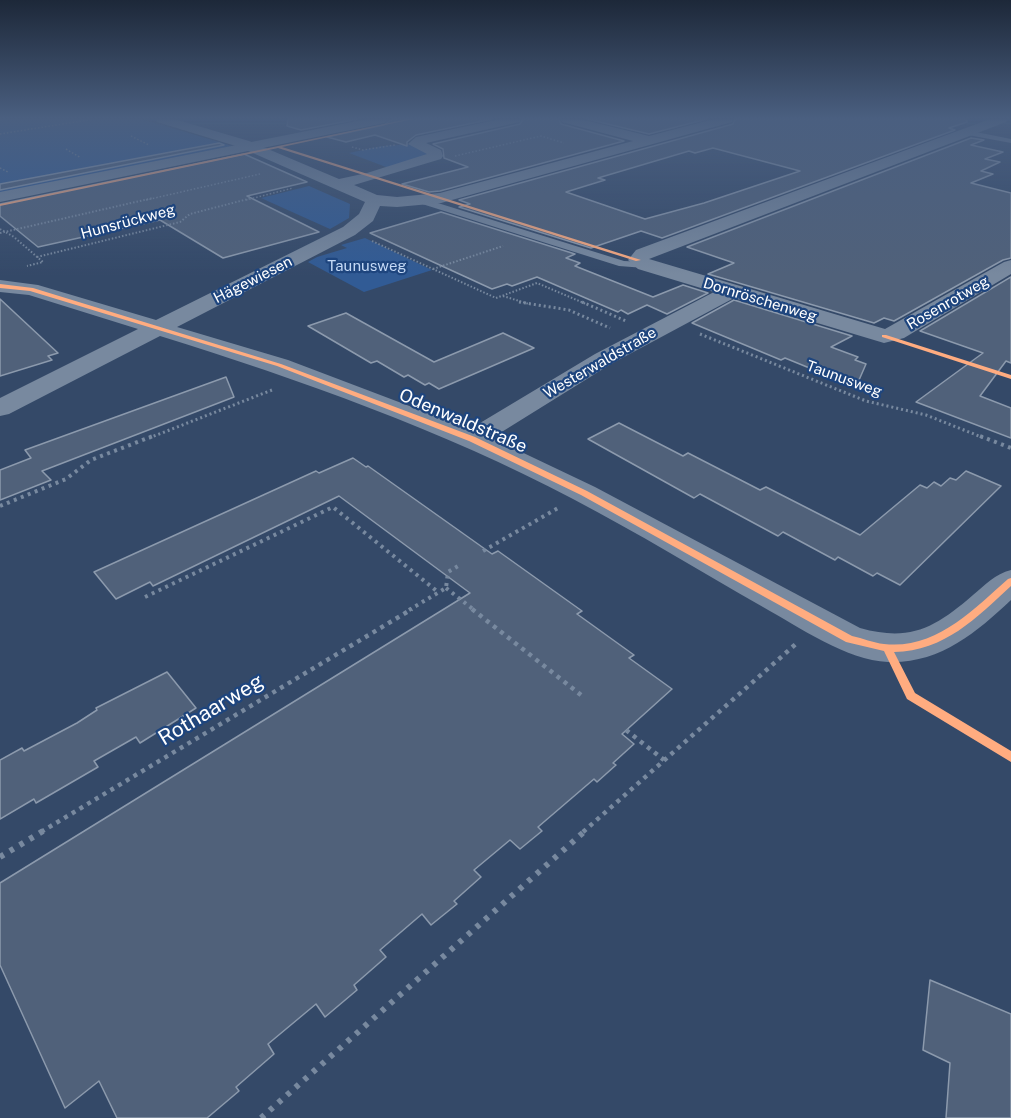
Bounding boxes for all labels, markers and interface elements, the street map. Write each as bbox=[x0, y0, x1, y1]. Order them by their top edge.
street label: Hunsrückweg bbox=[79, 201, 177, 243]
street label: Hägewiesen bbox=[211, 252, 295, 308]
park label: Taunusweg bbox=[327, 257, 407, 275]
street label: Rosenrotweg bbox=[904, 272, 992, 334]
street label: Dornröschenweg bbox=[701, 274, 819, 326]
street label: Westerwaldstraße bbox=[540, 323, 660, 403]
street label: Taunusweg bbox=[804, 357, 884, 401]
street label: Odenwaldstraße bbox=[396, 384, 530, 458]
street label: Rothaarweg bbox=[154, 669, 268, 751]

